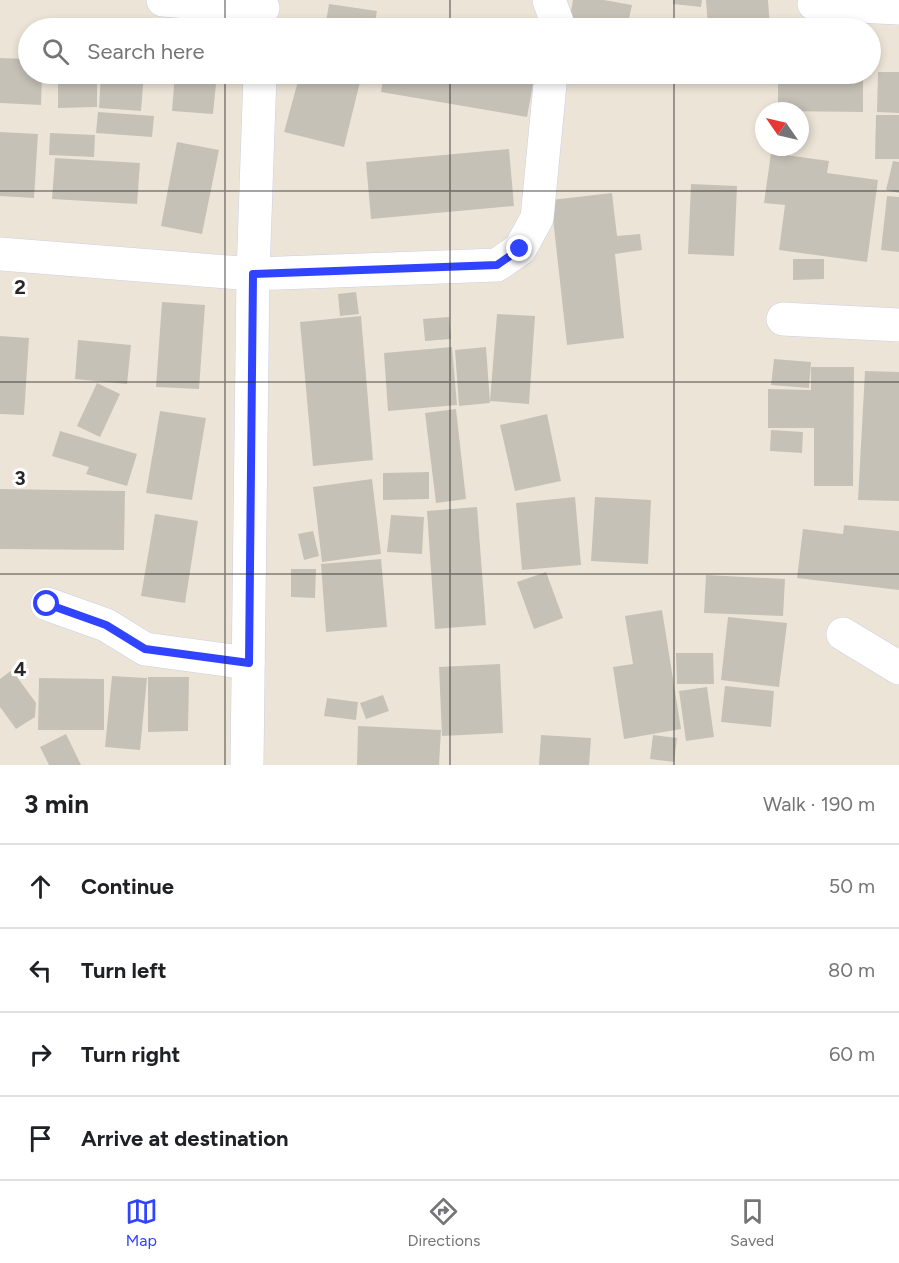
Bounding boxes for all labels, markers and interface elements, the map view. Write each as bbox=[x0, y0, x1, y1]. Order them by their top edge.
search box bbox=[18, 18, 881, 84]
icon: search bbox=[39, 35, 72, 68]
text: Search here bbox=[87, 38, 205, 65]
north arrow bbox=[755, 102, 809, 156]
route end bbox=[506, 235, 532, 261]
text: 2 bbox=[14, 275, 26, 299]
text: 3 bbox=[14, 466, 26, 490]
route start bbox=[33, 590, 59, 616]
text: 4 bbox=[14, 657, 27, 681]
text: 3 min bbox=[24, 788, 89, 820]
text: Walk · 190 m bbox=[763, 792, 875, 816]
icon: ahead bbox=[24, 870, 57, 903]
text: Continue bbox=[81, 873, 174, 900]
text: 50 m bbox=[829, 874, 875, 898]
icon: left bbox=[24, 954, 57, 987]
text: Turn left bbox=[81, 957, 167, 984]
text: 80 m bbox=[828, 958, 875, 982]
icon: right bbox=[24, 1038, 57, 1071]
text: Turn right bbox=[81, 1041, 180, 1068]
text: 60 m bbox=[829, 1042, 875, 1066]
icon: arrive bbox=[24, 1122, 57, 1155]
text: Arrive at destination bbox=[81, 1125, 289, 1152]
tab: Map bbox=[125, 1195, 158, 1250]
tab: Directions bbox=[407, 1195, 480, 1250]
tab: Saved bbox=[730, 1195, 774, 1250]

